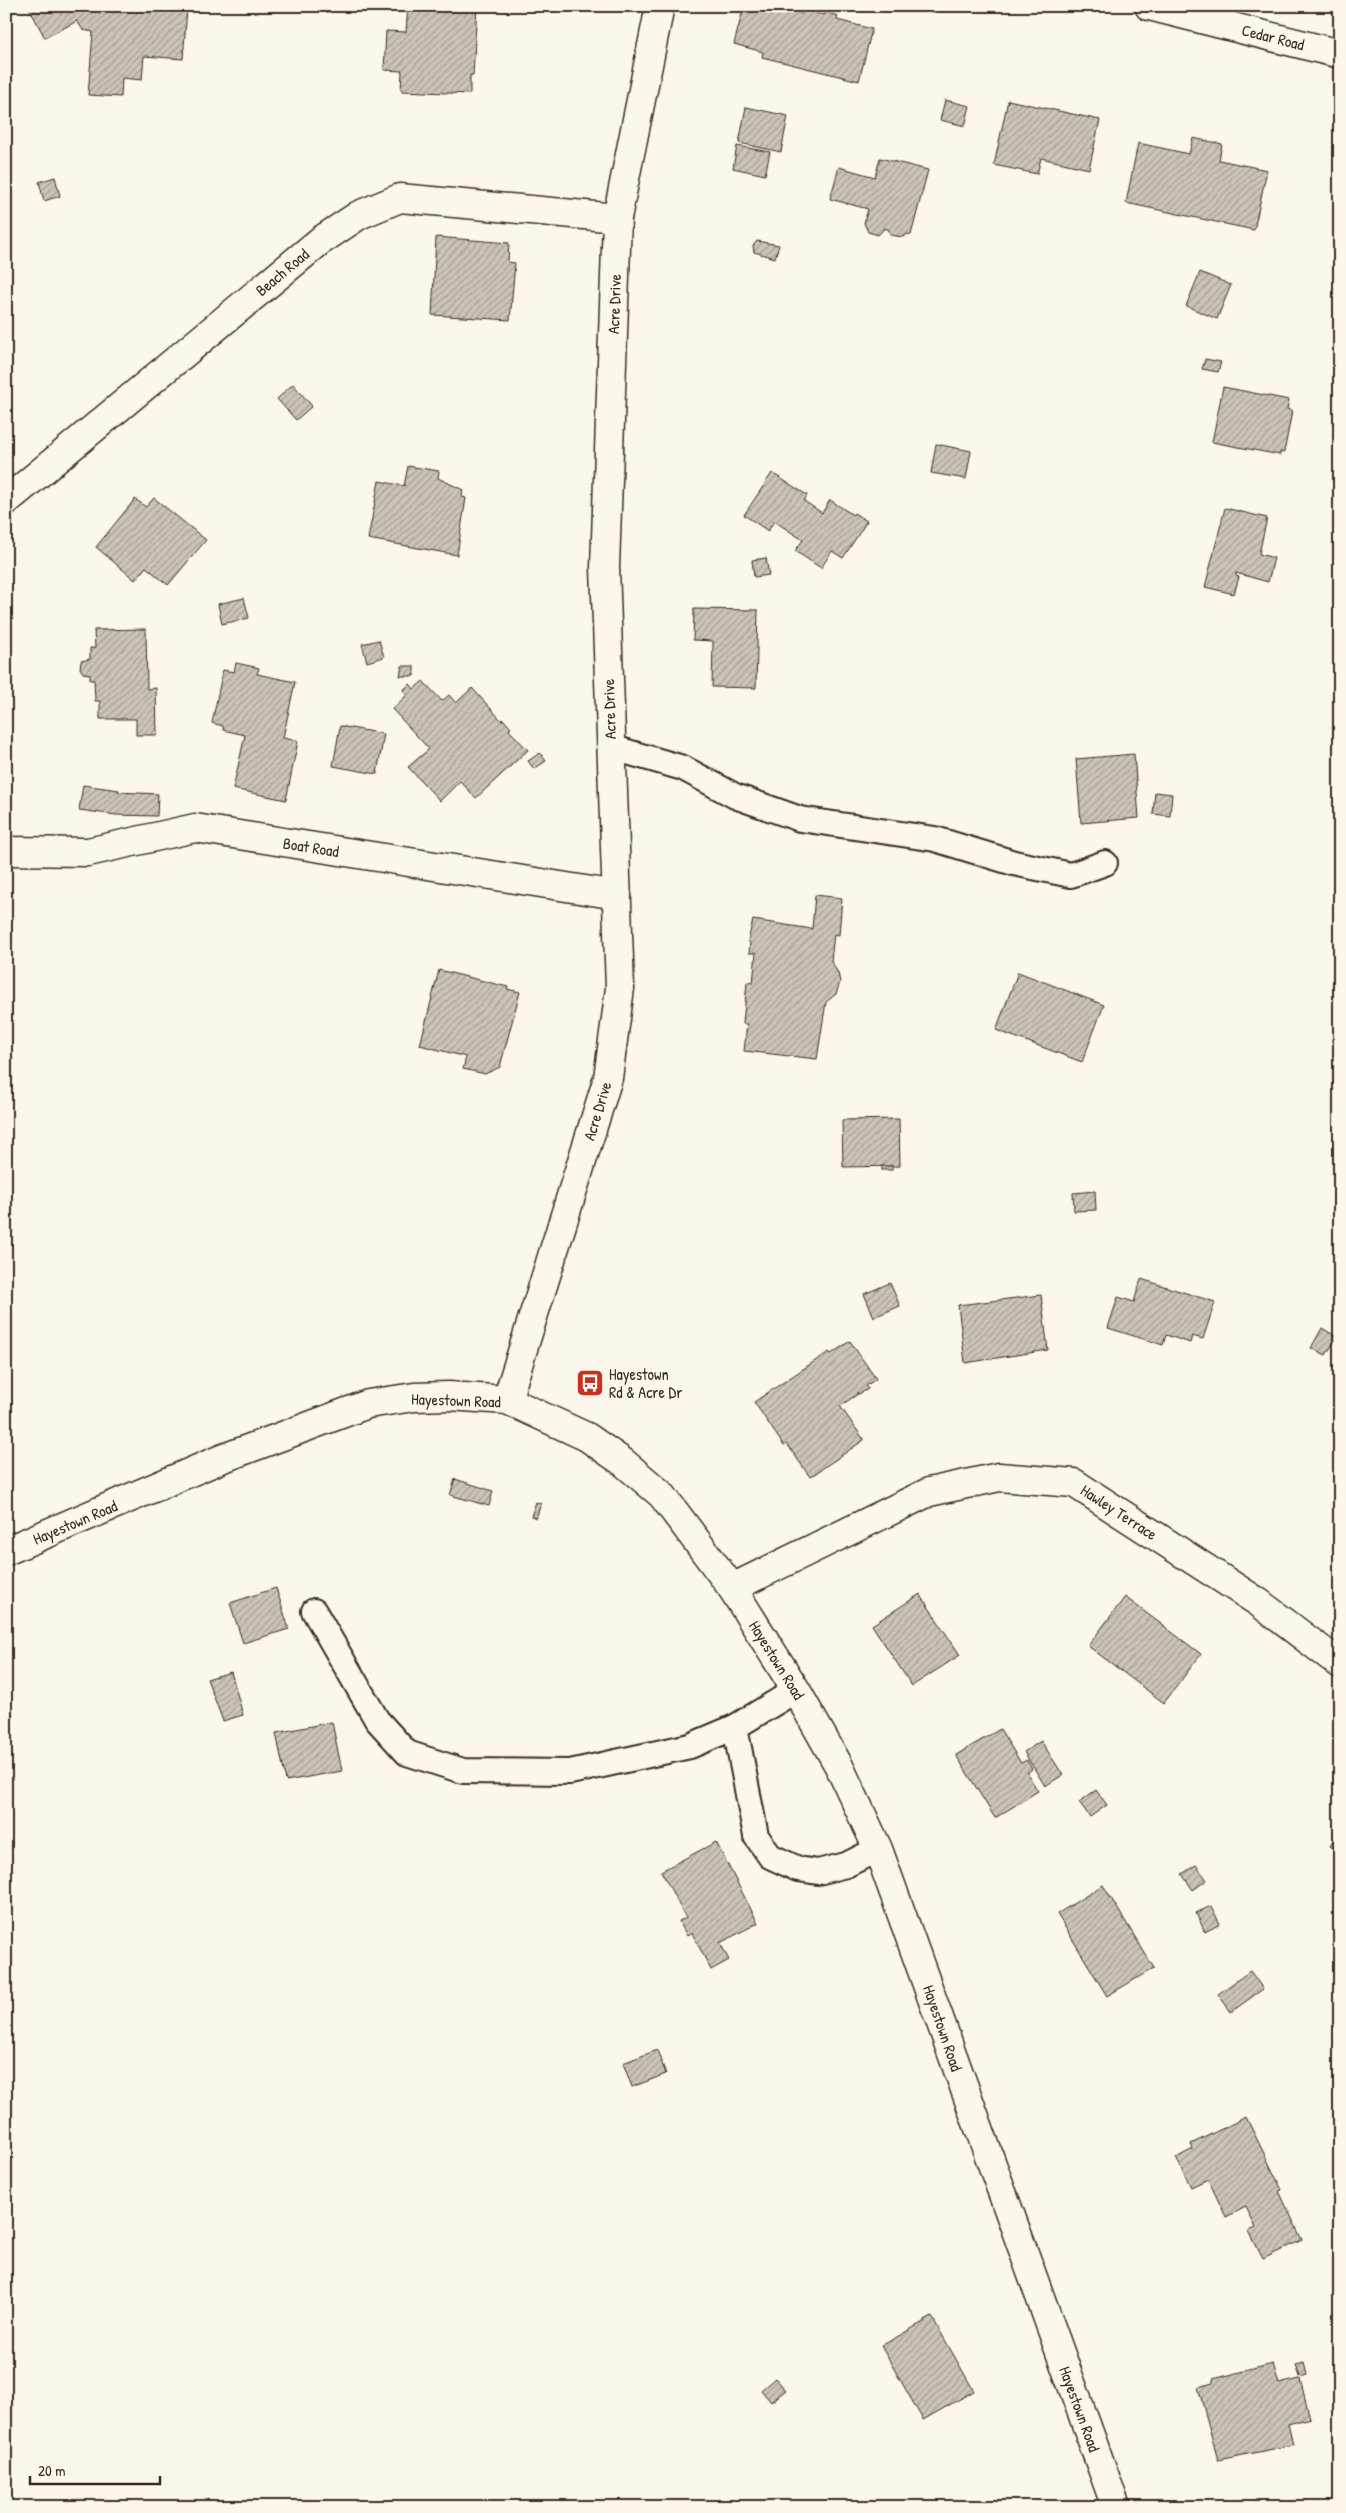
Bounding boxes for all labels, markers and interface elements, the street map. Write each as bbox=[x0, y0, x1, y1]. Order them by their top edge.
street label: Cedar Road bbox=[1239, 19, 1307, 55]
street label: Beach Road bbox=[251, 243, 313, 301]
street label: Acre Drive bbox=[602, 273, 626, 335]
street label: Acre Drive bbox=[597, 678, 621, 740]
street label: Boat Road bbox=[282, 832, 340, 862]
street label: Acre Drive bbox=[578, 1078, 617, 1143]
place label: Hayestown Rd & Acre Dr bbox=[609, 1363, 682, 1403]
bus stop icon: Hayestown Rd & Acre Dr bbox=[575, 1368, 605, 1398]
street label: Hayestown Road bbox=[411, 1387, 501, 1413]
street label: Hawley Terrace bbox=[1076, 1479, 1162, 1545]
street label: Hayestown Road bbox=[29, 1494, 121, 1550]
street label: Hayestown Road bbox=[744, 1616, 810, 1704]
street label: Hayestown Road bbox=[918, 1982, 968, 2074]
street label: Hayestown Road bbox=[1054, 2363, 1106, 2455]
scale bar bbox=[30, 2453, 160, 2485]
text: 20 m bbox=[38, 2460, 65, 2481]

